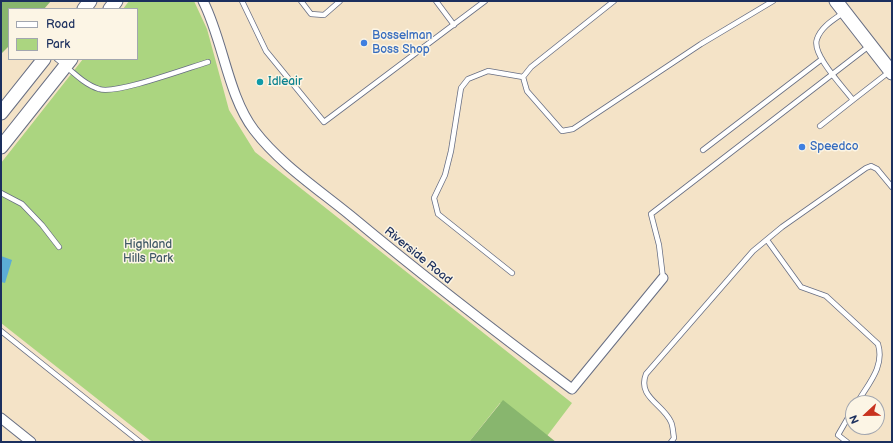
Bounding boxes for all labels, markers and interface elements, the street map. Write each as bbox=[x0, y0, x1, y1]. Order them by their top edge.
legend bbox=[8, 8, 138, 60]
text: Road bbox=[46, 17, 75, 32]
place label: Bosselman Boss Shop bbox=[372, 29, 432, 57]
text: Park bbox=[46, 37, 70, 52]
marker: Bosselman Boss Shop bbox=[359, 38, 369, 48]
place label: Idleair bbox=[268, 75, 302, 89]
marker: Idleair bbox=[255, 77, 265, 87]
place label: Speedco bbox=[810, 140, 859, 154]
marker: Speedco bbox=[797, 142, 807, 152]
street label: Riverside Road bbox=[381, 224, 455, 288]
park label: Highland Hills Park bbox=[123, 238, 173, 266]
north arrow bbox=[845, 395, 885, 435]
text: N bbox=[847, 413, 862, 426]

